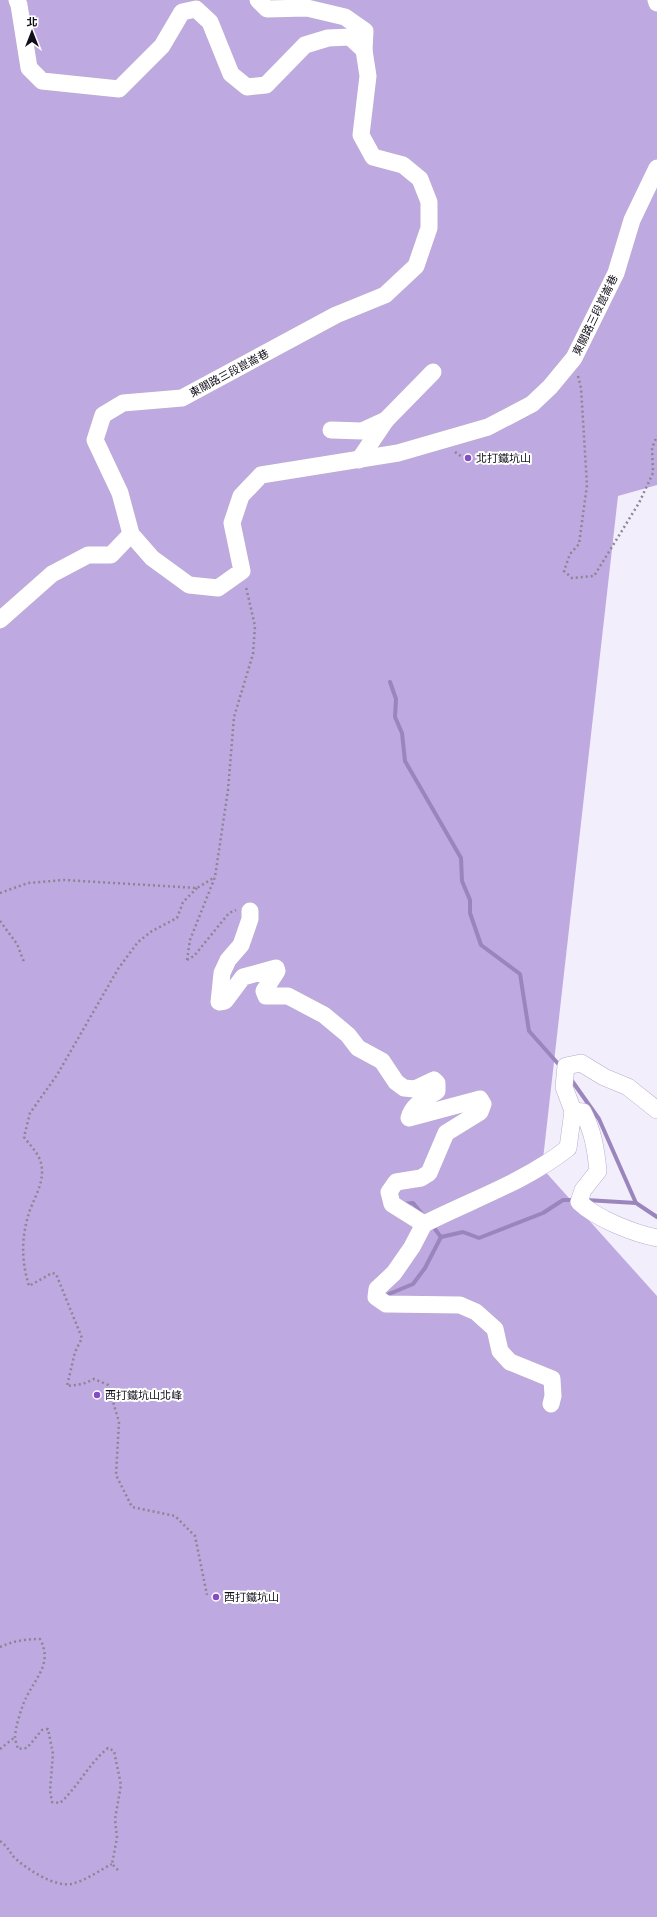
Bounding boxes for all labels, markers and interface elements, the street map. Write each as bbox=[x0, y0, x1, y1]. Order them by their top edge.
north arrow bbox=[12, 12, 52, 52]
text: 北 bbox=[27, 16, 38, 28]
street label: 東關路三段崑崙巷 bbox=[570, 273, 620, 357]
street label: 東關路三段崑崙巷 bbox=[187, 347, 271, 399]
place label: 北打鐵坑山 bbox=[476, 452, 531, 464]
marker: 北打鐵坑山 bbox=[463, 453, 473, 463]
place label: 西打鐵坑山北峰 bbox=[105, 1389, 182, 1401]
marker: 西打鐵坑山北峰 bbox=[92, 1390, 102, 1400]
place label: 西打鐵坑山 bbox=[224, 1591, 279, 1603]
marker: 西打鐵坑山 bbox=[211, 1592, 221, 1602]

